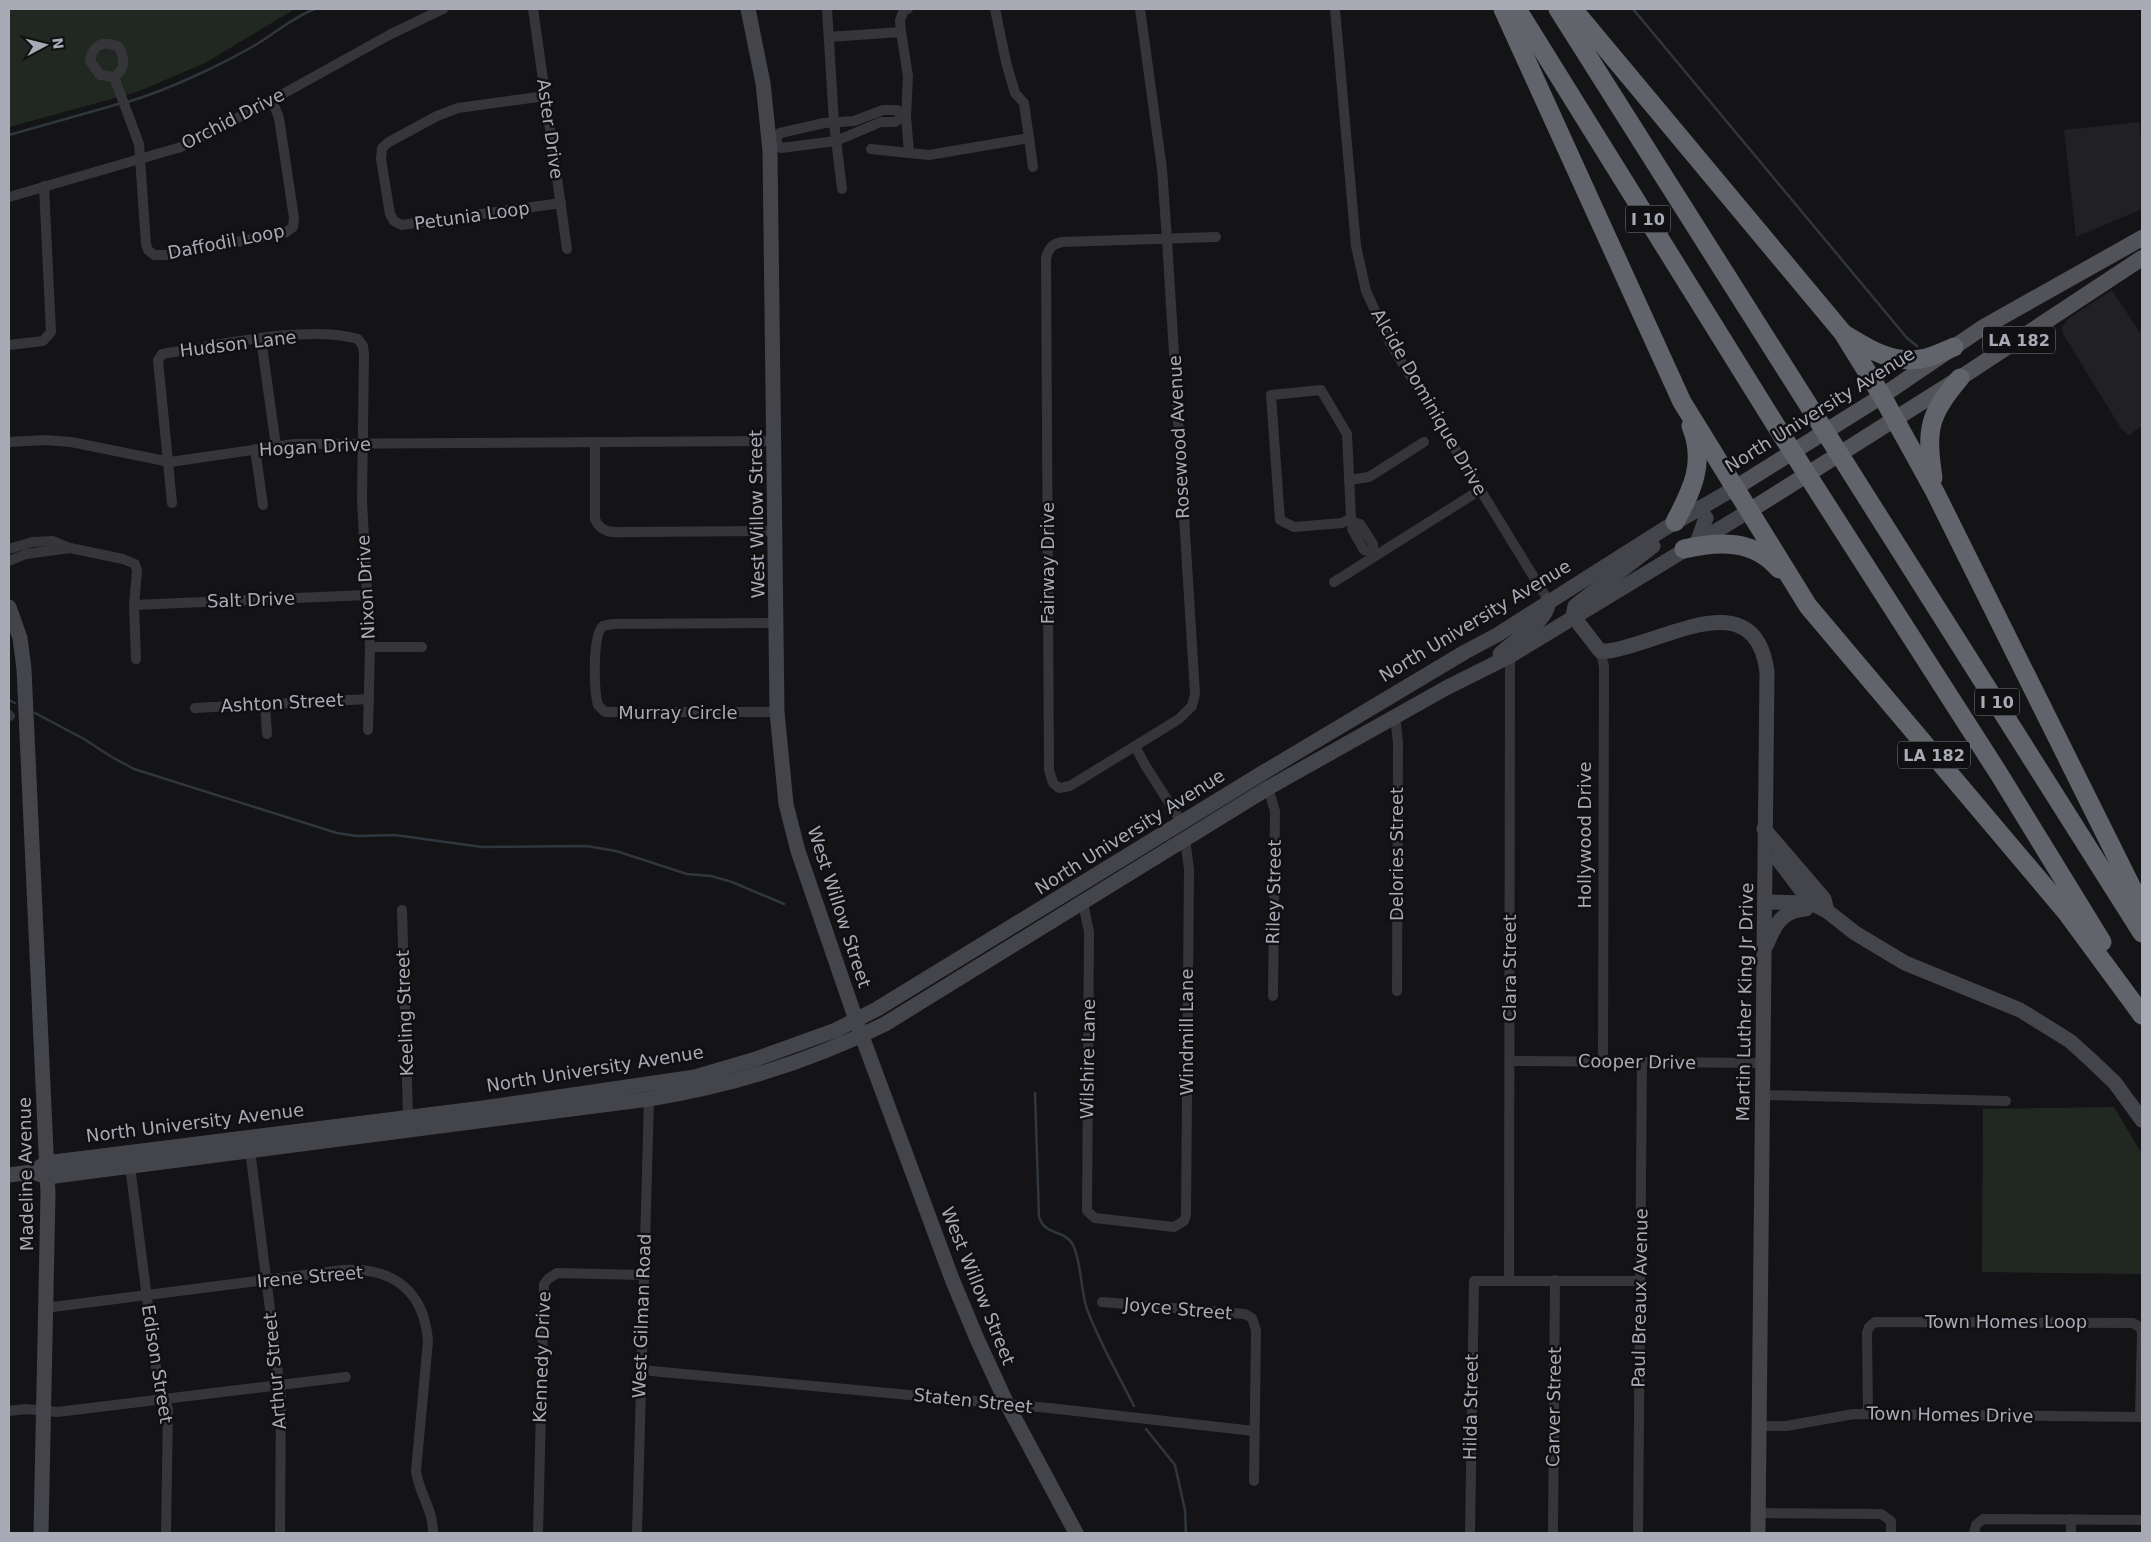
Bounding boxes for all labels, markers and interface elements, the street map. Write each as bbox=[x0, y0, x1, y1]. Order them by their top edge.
north arrow bbox=[20, 20, 70, 70]
text: N bbox=[49, 37, 67, 50]
street label: Aster Drive bbox=[533, 77, 568, 180]
street label: Orchid Drive bbox=[178, 84, 288, 153]
street label: Petunia Loop bbox=[413, 197, 531, 234]
road number: I 10 bbox=[1626, 205, 1670, 232]
street label: Daffodil Loop bbox=[166, 220, 286, 263]
street label: Alcide Dominique Drive bbox=[1367, 305, 1491, 499]
street label: Hudson Lane bbox=[178, 326, 297, 361]
road number: LA 182 bbox=[1983, 326, 2055, 354]
street label: North University Avenue bbox=[1721, 343, 1918, 477]
street label: Rosewood Avenue bbox=[1164, 355, 1193, 519]
street label: West Willow Street bbox=[745, 430, 768, 598]
street label: Hogan Drive bbox=[258, 433, 372, 460]
street label: Fairway Drive bbox=[1037, 502, 1058, 624]
street label: Nixon Drive bbox=[352, 534, 379, 640]
street label: North University Avenue bbox=[1375, 555, 1574, 686]
street label: Salt Drive bbox=[207, 587, 295, 612]
street label: Ashton Street bbox=[220, 689, 344, 716]
road number: I 10 bbox=[1974, 689, 2020, 716]
street label: Murray Circle bbox=[618, 702, 738, 723]
road number: LA 182 bbox=[1898, 742, 1970, 768]
street label: Hollywood Drive bbox=[1574, 761, 1595, 909]
street label: North University Avenue bbox=[1031, 765, 1228, 899]
street label: Delories Street bbox=[1386, 787, 1407, 921]
street label: West Willow Street bbox=[803, 823, 876, 990]
street label: Riley Street bbox=[1262, 839, 1285, 944]
street label: Martin Luther King Jr Drive bbox=[1732, 882, 1757, 1122]
street label: Clara Street bbox=[1499, 914, 1520, 1022]
street label: Keeling Street bbox=[392, 950, 417, 1077]
street label: Windmill Lane bbox=[1176, 968, 1197, 1096]
street label: Wilshire Lane bbox=[1076, 999, 1099, 1119]
street label: North University Avenue bbox=[485, 1041, 705, 1096]
street label: Cooper Drive bbox=[1578, 1050, 1696, 1073]
street label: Madeline Avenue bbox=[14, 1097, 37, 1251]
street label: North University Avenue bbox=[85, 1099, 305, 1146]
street label: West Willow Street bbox=[937, 1204, 1020, 1368]
street label: Paul Breaux Avenue bbox=[1627, 1208, 1652, 1388]
street label: West Gilman Road bbox=[628, 1233, 655, 1399]
street label: Irene Street bbox=[256, 1261, 364, 1292]
street label: Kennedy Drive bbox=[529, 1291, 554, 1423]
street label: Joyce Street bbox=[1122, 1293, 1233, 1324]
street label: Edison Street bbox=[138, 1303, 177, 1425]
street label: Town Homes Loop bbox=[1924, 1311, 2087, 1332]
street label: Arthur Street bbox=[259, 1312, 290, 1430]
street label: Carver Street bbox=[1542, 1347, 1565, 1467]
street label: Hilda Street bbox=[1459, 1354, 1482, 1460]
street label: Staten Street bbox=[913, 1384, 1034, 1417]
street label: Town Homes Drive bbox=[1865, 1403, 2034, 1426]

